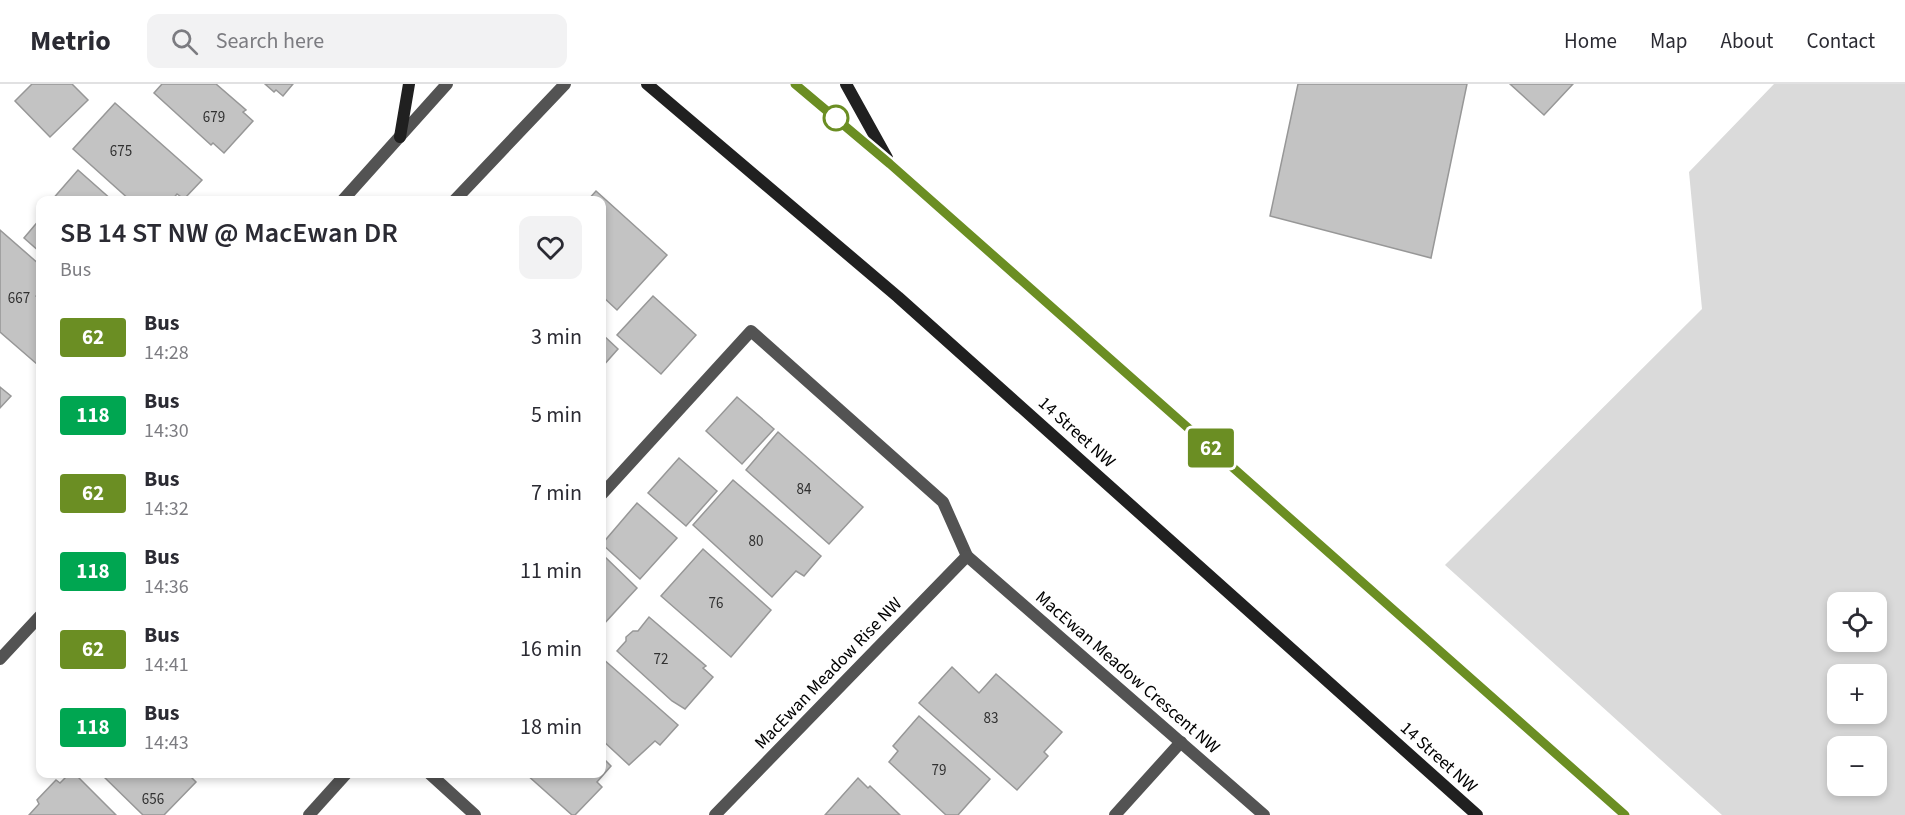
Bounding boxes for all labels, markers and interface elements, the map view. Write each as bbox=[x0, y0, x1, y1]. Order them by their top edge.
search box bbox=[147, 14, 567, 68]
text: Metrio bbox=[30, 21, 111, 61]
icon: search bbox=[168, 25, 201, 58]
text: Search here bbox=[216, 25, 324, 57]
text: Home bbox=[1564, 26, 1617, 56]
text: Map bbox=[1650, 26, 1688, 56]
text: About bbox=[1721, 26, 1773, 56]
text: Contact bbox=[1806, 26, 1875, 56]
unlabelled marker bbox=[823, 105, 849, 131]
house number: 679 bbox=[203, 107, 225, 128]
house number: 675 bbox=[110, 141, 132, 162]
text: SB 14 ST NW @ MacEwan DR bbox=[60, 213, 398, 253]
button: heart bbox=[519, 216, 582, 279]
text: Bus bbox=[60, 256, 91, 284]
house number: 667 bbox=[8, 288, 30, 309]
text: Bus bbox=[144, 307, 180, 339]
text: 3 min bbox=[531, 321, 582, 353]
text: 62 bbox=[82, 322, 104, 352]
text: 14:28 bbox=[144, 339, 189, 367]
text: Bus bbox=[144, 385, 180, 417]
street label: 14 Street NW bbox=[1033, 391, 1121, 474]
text: 5 min bbox=[531, 399, 582, 431]
text: 118 bbox=[76, 400, 110, 430]
text: 14:30 bbox=[144, 417, 189, 445]
line badge: 62 bbox=[1184, 428, 1238, 468]
text: 62 bbox=[1200, 433, 1222, 463]
text: Bus bbox=[144, 463, 180, 495]
text: 7 min bbox=[531, 477, 582, 509]
text: 62 bbox=[82, 478, 104, 508]
house number: 84 bbox=[797, 479, 812, 500]
text: 14:32 bbox=[144, 495, 189, 523]
house number: 80 bbox=[749, 531, 763, 552]
text: Bus bbox=[144, 541, 180, 573]
text: 11 min bbox=[520, 555, 582, 587]
text: 118 bbox=[76, 556, 110, 586]
text: 14:36 bbox=[144, 573, 189, 601]
street label: MacEwan Meadow Crescent NW bbox=[1030, 585, 1225, 760]
street label: MacEwan Meadow Rise NW bbox=[749, 592, 908, 755]
map controls bbox=[1827, 592, 1887, 796]
button: locate bbox=[1827, 592, 1887, 652]
house number: 76 bbox=[709, 593, 723, 614]
text: Bus bbox=[144, 619, 180, 651]
text: 16 min bbox=[520, 633, 582, 665]
text: 62 bbox=[82, 634, 104, 664]
house number: 72 bbox=[654, 649, 668, 670]
text: 14:41 bbox=[144, 651, 189, 679]
button: + bbox=[1827, 664, 1887, 724]
text: Bus bbox=[144, 697, 180, 729]
house number: 83 bbox=[984, 708, 998, 729]
text: 18 min bbox=[520, 711, 582, 743]
text: 118 bbox=[76, 712, 110, 742]
street label: 14 Street NW bbox=[1395, 716, 1483, 799]
text: 14:43 bbox=[144, 729, 189, 757]
button: − bbox=[1827, 736, 1887, 796]
house number: 79 bbox=[932, 760, 946, 781]
house number: 656 bbox=[142, 789, 164, 810]

